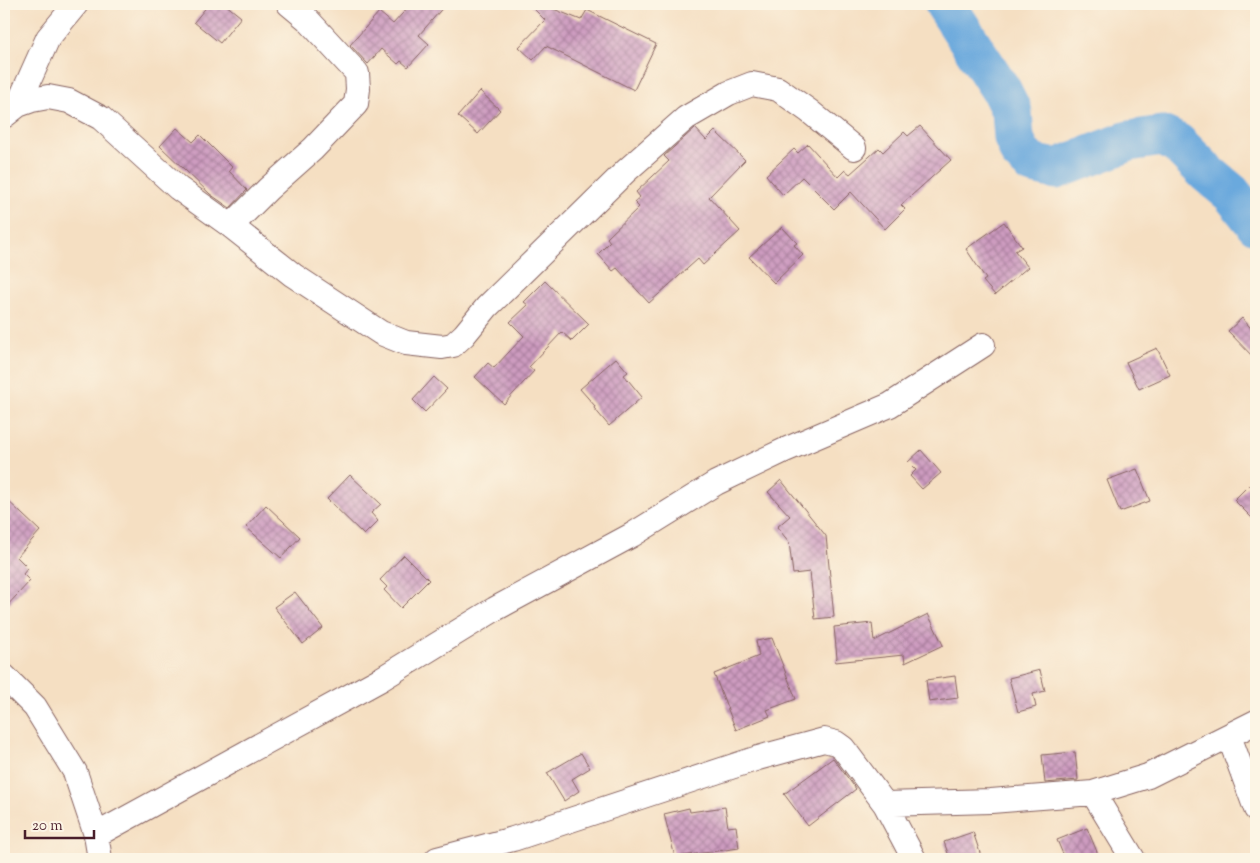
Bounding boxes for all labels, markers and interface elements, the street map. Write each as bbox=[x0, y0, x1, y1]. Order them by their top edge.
scale bar bbox=[25, 808, 94, 840]
text: 20 m bbox=[32, 816, 63, 837]

